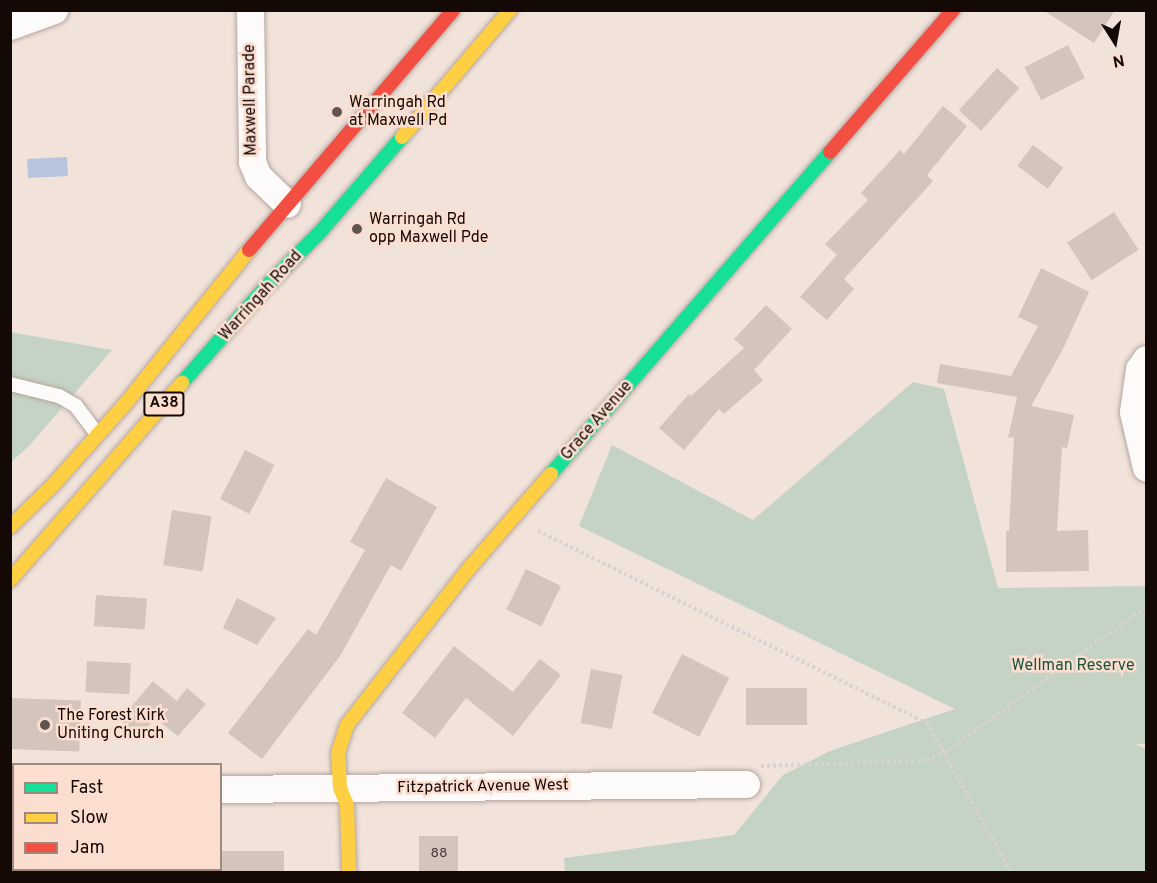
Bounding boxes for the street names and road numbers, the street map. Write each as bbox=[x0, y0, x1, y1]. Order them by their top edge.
street label: Maxwell Parade bbox=[240, 44, 262, 156]
street label: Warringah Road bbox=[216, 247, 306, 345]
street label: Grace Avenue bbox=[557, 377, 637, 465]
road number: A38 bbox=[143, 392, 185, 416]
street label: Fitzpatrick Avenue West bbox=[397, 776, 569, 798]

